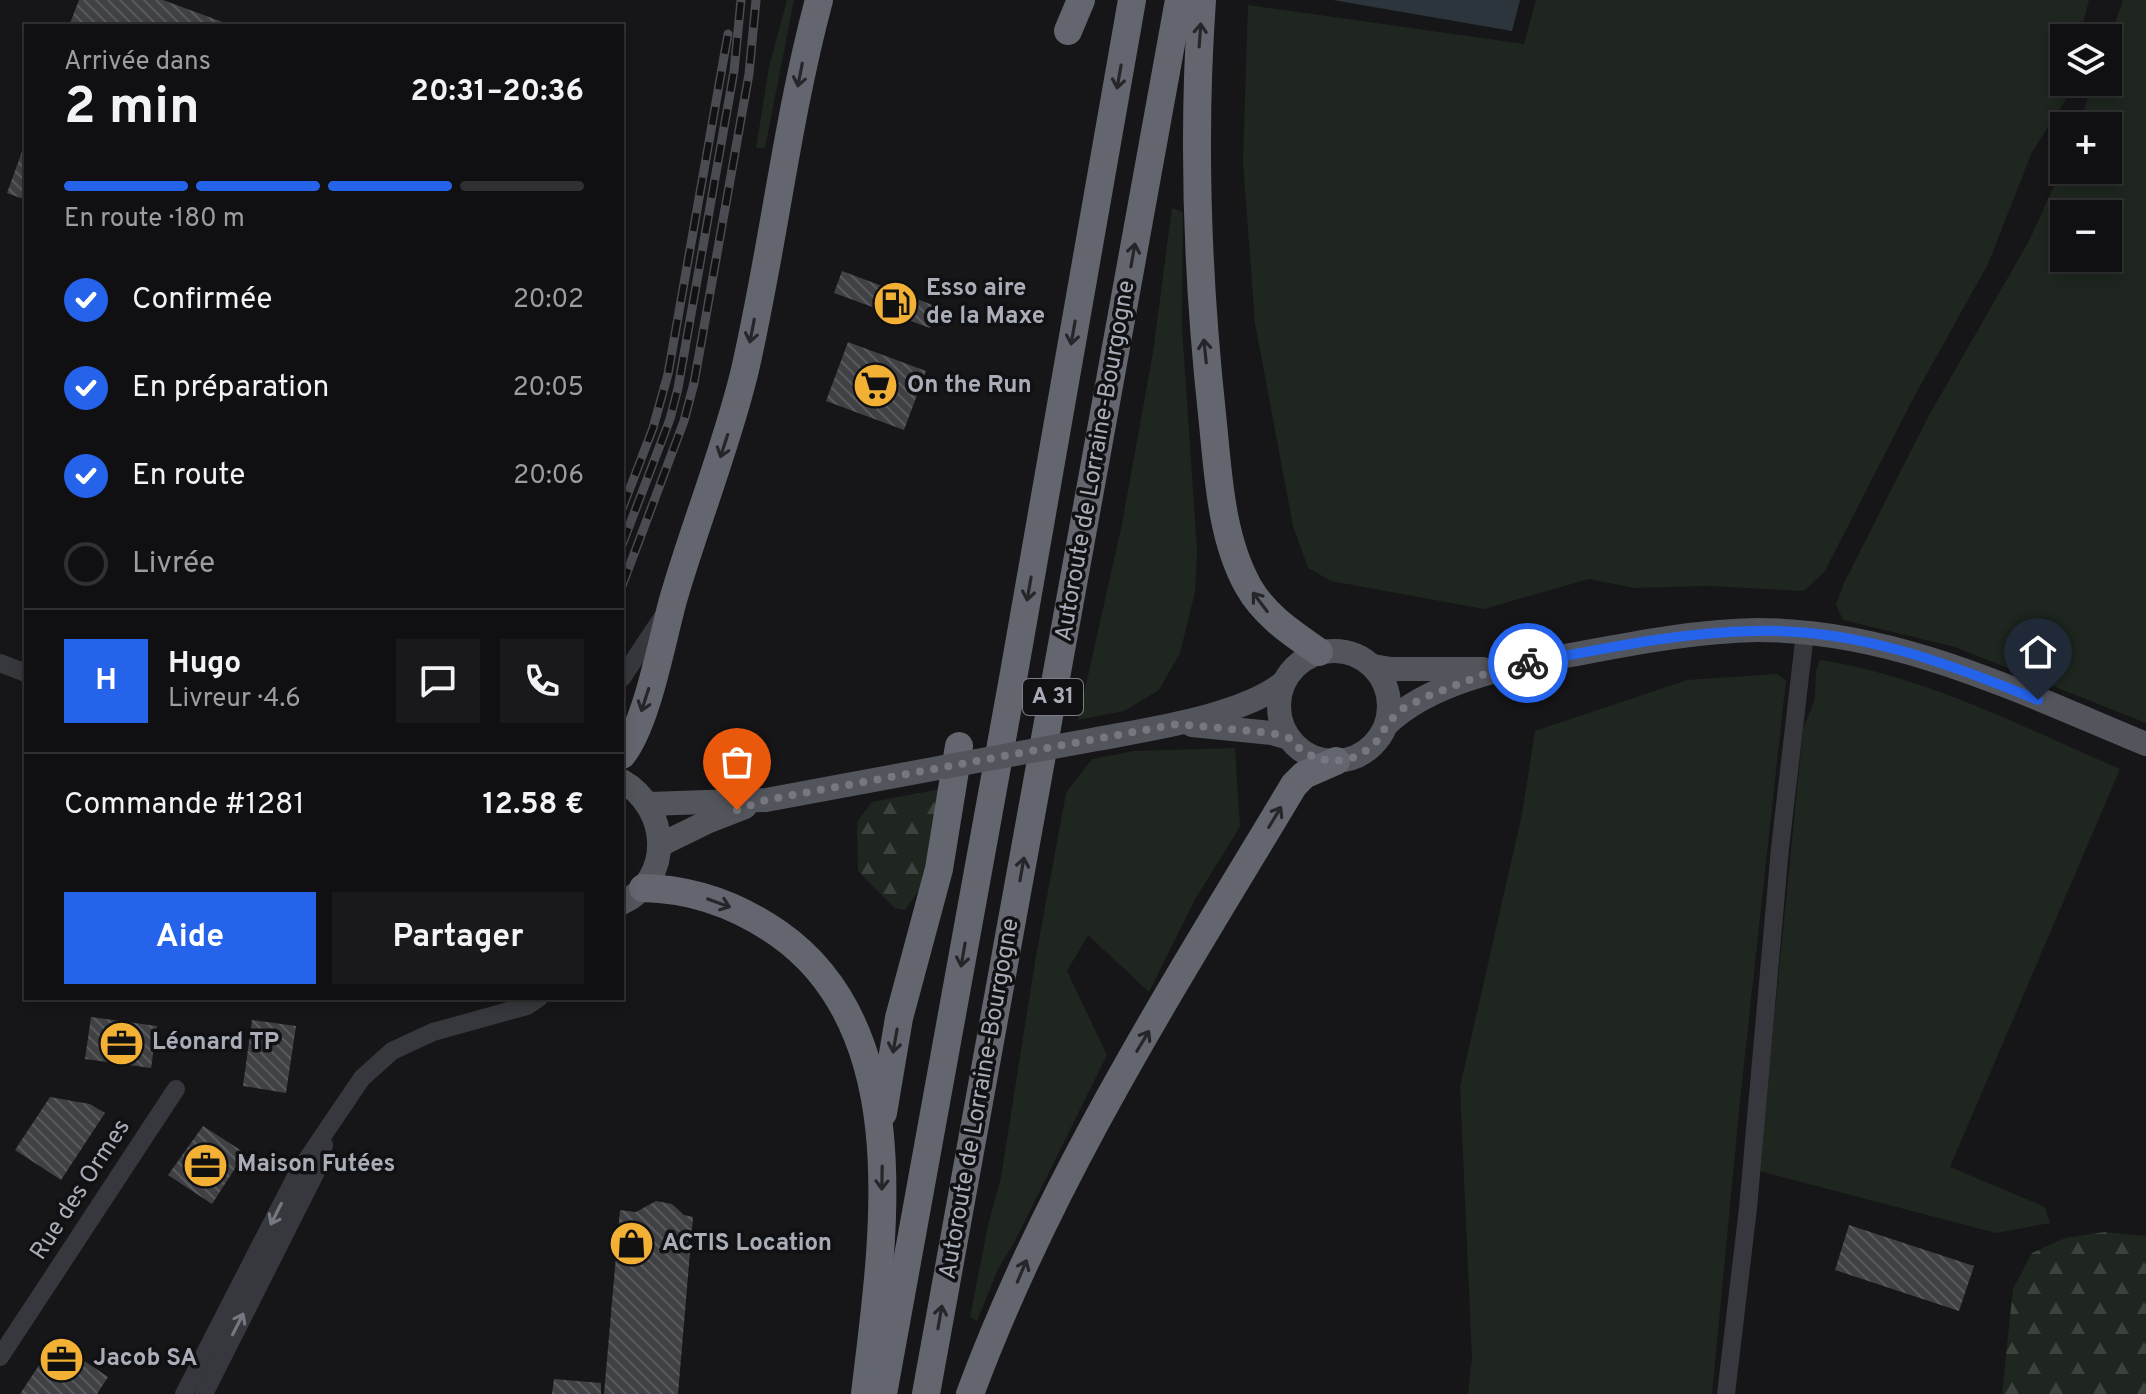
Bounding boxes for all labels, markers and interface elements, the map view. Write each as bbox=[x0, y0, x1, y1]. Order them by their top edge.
one-way arrow bbox=[1193, 22, 1208, 49]
map controls bbox=[2050, 24, 2122, 272]
button: layers bbox=[2050, 24, 2122, 96]
text: Arrivée dans bbox=[64, 46, 211, 79]
one-way arrow bbox=[791, 62, 806, 88]
one-way arrow bbox=[1110, 64, 1125, 89]
text: 20:31–20:36 bbox=[411, 74, 584, 111]
text: 2 min bbox=[64, 76, 200, 142]
button: + bbox=[2050, 112, 2122, 184]
button: − bbox=[2050, 200, 2122, 272]
text: En route · 180 m bbox=[64, 203, 245, 236]
one-way arrow bbox=[1126, 242, 1141, 268]
place label: Esso aire de la Maxe bbox=[926, 274, 1045, 332]
icon: check bbox=[64, 278, 108, 322]
street label: Autoroute de Lorraine-Bourgogne bbox=[1049, 278, 1143, 644]
fuel station icon: Esso aire de la Maxe bbox=[871, 279, 919, 327]
text: Confirmée bbox=[132, 282, 272, 319]
text: 20:02 bbox=[513, 284, 584, 317]
one-way arrow bbox=[744, 318, 759, 343]
one-way arrow bbox=[1064, 319, 1079, 345]
one-way arrow bbox=[1198, 338, 1213, 365]
supermarket icon: On the Run bbox=[852, 362, 900, 410]
icon: check bbox=[64, 366, 108, 410]
text: En préparation bbox=[132, 370, 329, 407]
place label: On the Run bbox=[907, 371, 1032, 401]
text: 20:05 bbox=[513, 372, 584, 405]
one-way arrow bbox=[716, 433, 731, 458]
icon: check bbox=[64, 454, 108, 498]
text: En route bbox=[132, 458, 246, 495]
text: 20:06 bbox=[513, 460, 584, 493]
text: Livrée bbox=[132, 546, 215, 583]
one-way arrow bbox=[1020, 576, 1035, 601]
one-way arrow bbox=[1251, 592, 1268, 613]
pin bbox=[2004, 618, 2072, 700]
courier bbox=[1488, 623, 1568, 703]
icon: home bbox=[2016, 630, 2060, 674]
button: chat bbox=[396, 639, 480, 723]
button: phone bbox=[500, 639, 584, 723]
icon: bike bbox=[1506, 641, 1550, 685]
text: Hugo bbox=[168, 646, 241, 683]
text: H bbox=[95, 663, 117, 700]
road number: A 31 bbox=[1023, 679, 1083, 715]
text: Livreur · 4.6 bbox=[168, 683, 301, 716]
one-way arrow bbox=[637, 687, 651, 712]
pin bbox=[703, 728, 771, 810]
icon: bag bbox=[715, 740, 759, 784]
text: Commande #1281 bbox=[64, 787, 305, 824]
text: 12.58 € bbox=[483, 787, 584, 824]
one-way arrow bbox=[1267, 806, 1283, 829]
one-way arrow bbox=[1016, 856, 1031, 882]
button: Aide bbox=[64, 892, 316, 984]
button: Partager bbox=[332, 892, 584, 984]
one-way arrow bbox=[706, 896, 731, 911]
street label: Autoroute de Lorraine-Bourgogne bbox=[933, 916, 1027, 1282]
one-way arrow bbox=[954, 942, 969, 967]
office icon: Léonard TP bbox=[97, 1019, 145, 1067]
place label: Léonard TP bbox=[152, 1028, 279, 1058]
one-way arrow bbox=[886, 1028, 901, 1053]
one-way arrow bbox=[1135, 1030, 1151, 1053]
street label: Rue des Ormes bbox=[24, 1114, 138, 1266]
office icon: Maison Futées bbox=[182, 1141, 230, 1189]
place label: Maison Futées bbox=[237, 1150, 395, 1180]
one-way arrow bbox=[875, 1164, 890, 1191]
one-way arrow bbox=[268, 1202, 284, 1226]
shop icon: ACTIS Location bbox=[607, 1220, 655, 1268]
place label: ACTIS Location bbox=[662, 1229, 832, 1259]
one-way arrow bbox=[1016, 1259, 1031, 1283]
one-way arrow bbox=[934, 1305, 949, 1331]
one-way arrow bbox=[231, 1313, 247, 1336]
office icon: Jacob SA bbox=[38, 1335, 86, 1383]
place label: Jacob SA bbox=[93, 1344, 198, 1374]

